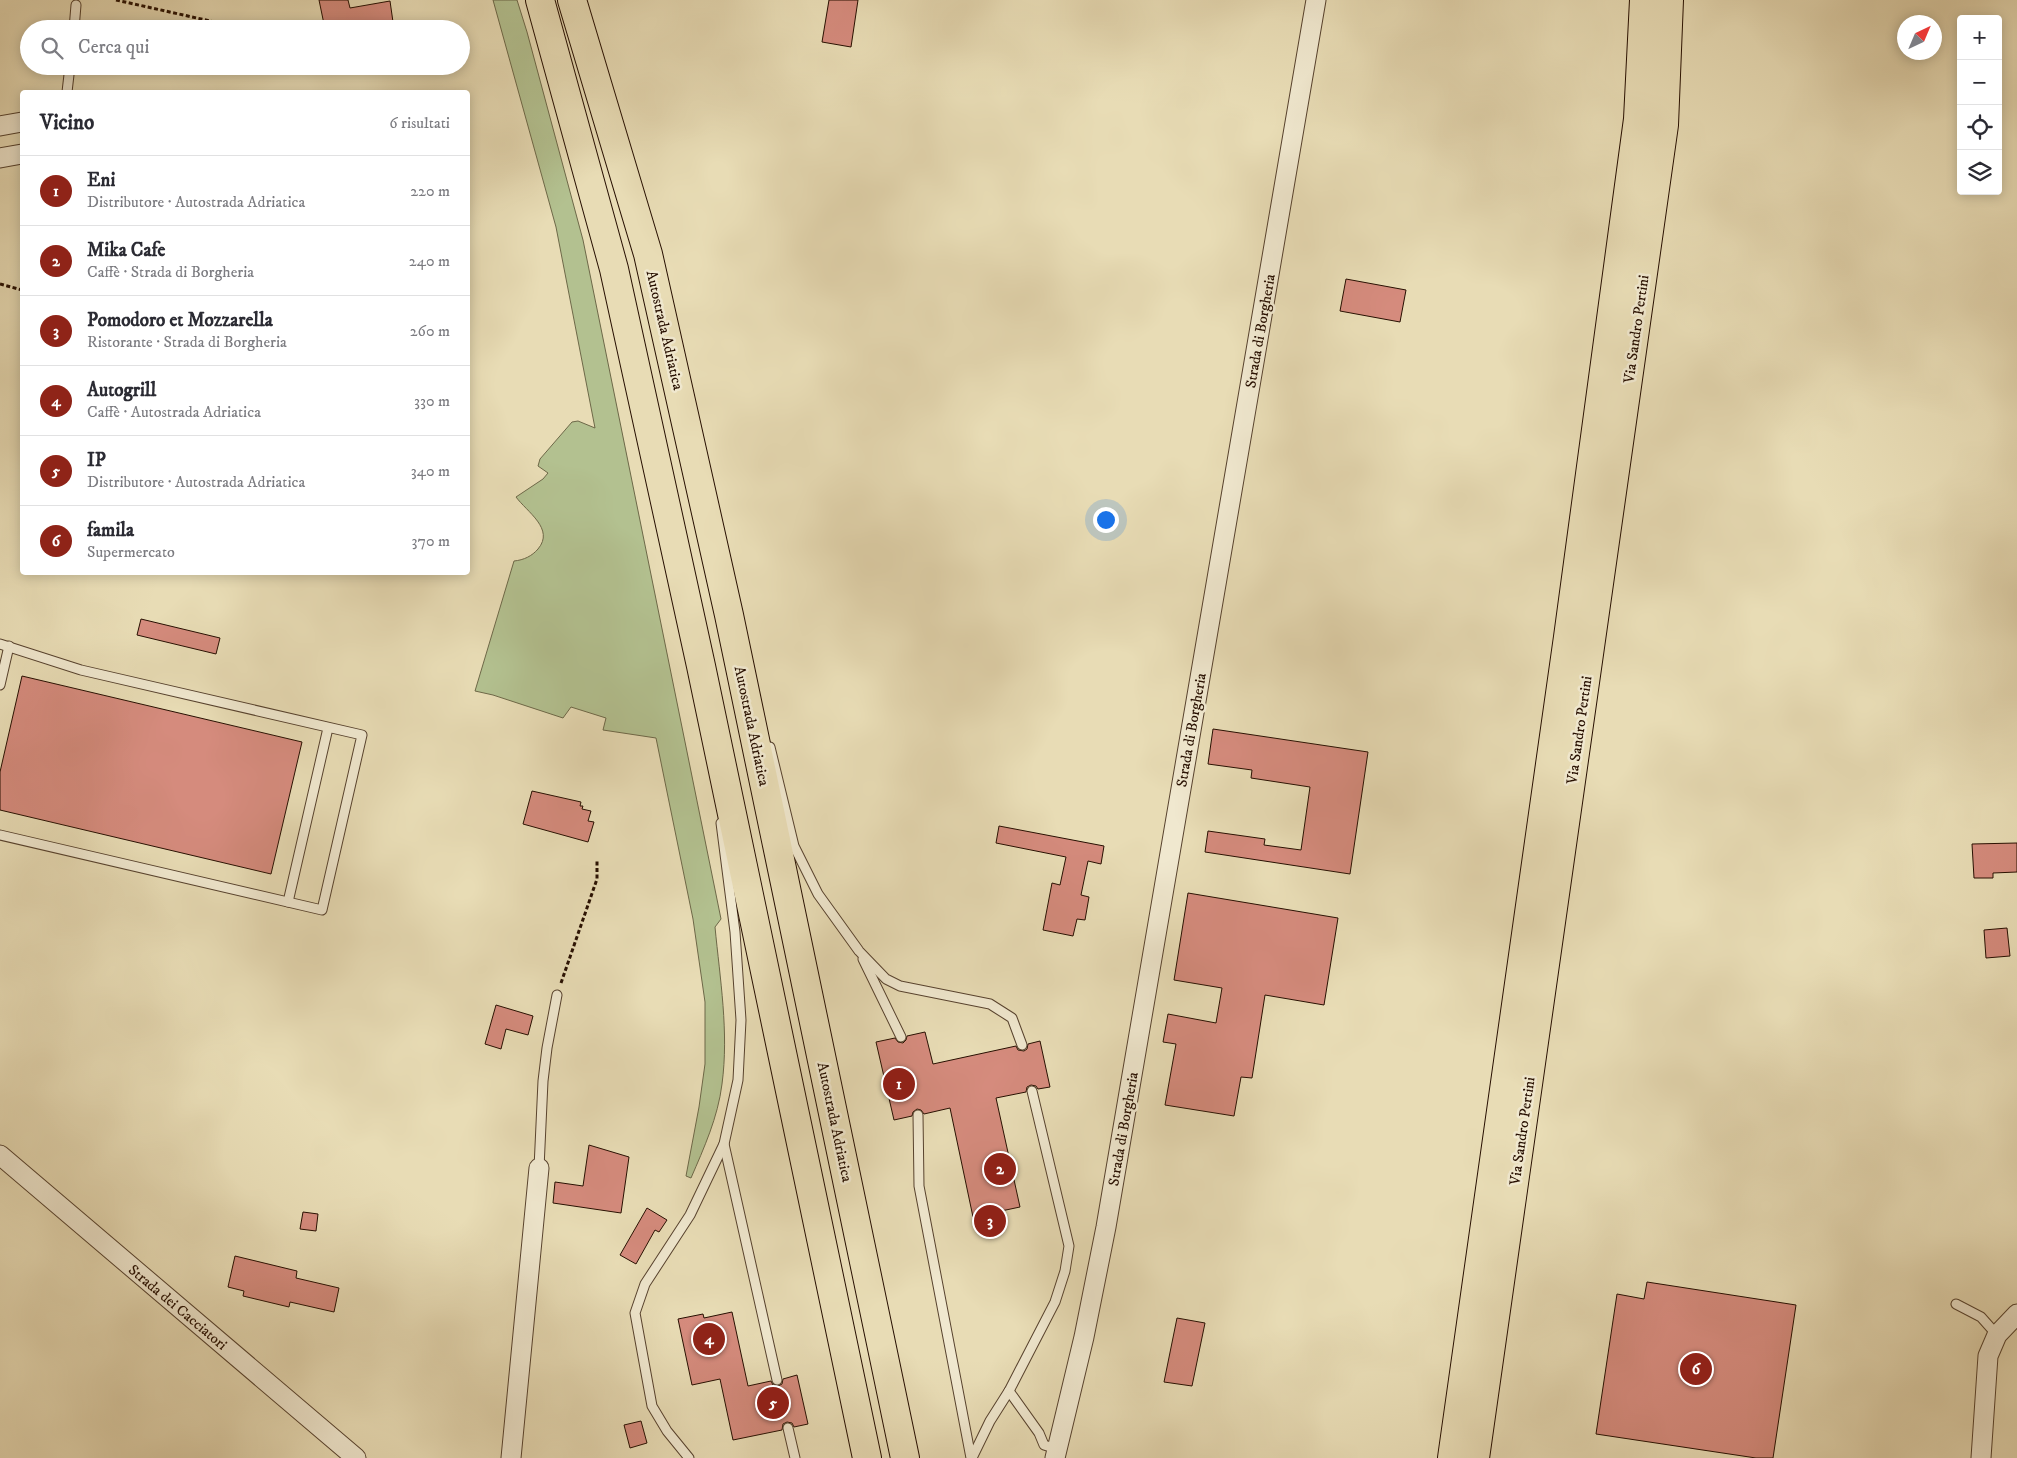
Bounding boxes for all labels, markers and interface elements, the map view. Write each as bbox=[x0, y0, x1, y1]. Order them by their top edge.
north arrow bbox=[1897, 15, 1942, 60]
map controls bbox=[1957, 15, 2002, 195]
button: + bbox=[1957, 15, 2002, 60]
search box bbox=[20, 20, 470, 75]
icon: search bbox=[38, 34, 66, 62]
text: Cerca qui bbox=[78, 36, 149, 59]
button: − bbox=[1957, 60, 2002, 105]
button: locate bbox=[1957, 105, 2002, 150]
text: Vicino bbox=[40, 110, 94, 136]
text: 6 risultati bbox=[389, 113, 450, 133]
button: layers bbox=[1957, 150, 2002, 195]
text: Eni bbox=[87, 169, 115, 192]
text: 1 bbox=[53, 181, 59, 201]
text: 220 m bbox=[410, 181, 450, 201]
text: Distributore · Autostrada Adriatica bbox=[87, 192, 305, 212]
text: Mika Cafe bbox=[87, 239, 165, 262]
text: 2 bbox=[52, 251, 60, 271]
text: 240 m bbox=[409, 251, 450, 271]
text: Caffè · Strada di Borgheria bbox=[87, 262, 254, 282]
street label: Autostrada Adriatica bbox=[642, 268, 688, 392]
street label: Strada di Borgheria bbox=[1241, 272, 1280, 390]
street label: Via Sandro Pertini bbox=[1619, 274, 1654, 385]
text: Pomodoro et Mozzarella bbox=[87, 309, 273, 332]
text: 3 bbox=[53, 321, 59, 341]
text: 260 m bbox=[410, 321, 450, 341]
text: Ristorante · Strada di Borgheria bbox=[87, 332, 287, 352]
text: Autogrill bbox=[87, 379, 156, 402]
text: 4 bbox=[51, 391, 61, 411]
text: 330 m bbox=[414, 391, 450, 411]
text: Caffè · Autostrada Adriatica bbox=[87, 402, 261, 422]
text: IP bbox=[87, 449, 106, 472]
text: 5 bbox=[52, 461, 60, 481]
text: 340 m bbox=[411, 461, 450, 481]
text: Distributore · Autostrada Adriatica bbox=[87, 472, 305, 492]
your location bbox=[1093, 507, 1119, 533]
text: famila bbox=[87, 519, 134, 542]
text: 6 bbox=[52, 531, 60, 551]
text: 370 m bbox=[412, 531, 450, 551]
text: Supermercato bbox=[87, 542, 175, 562]
street label: Autostrada Adriatica bbox=[730, 664, 774, 788]
street label: Strada di Borgheria bbox=[1172, 671, 1211, 789]
street label: Via Sandro Pertini bbox=[1562, 675, 1597, 786]
street label: Autostrada Adriatica bbox=[813, 1060, 857, 1184]
pin: 1 bbox=[883, 1065, 915, 1103]
street label: Strada di Borgheria bbox=[1104, 1070, 1143, 1188]
street label: Via Sandro Pertini bbox=[1505, 1076, 1540, 1187]
pin: 2 bbox=[984, 1150, 1016, 1188]
pin: 3 bbox=[974, 1202, 1006, 1240]
street label: Strada dei Cacciatori bbox=[124, 1260, 231, 1354]
pin: 4 bbox=[693, 1320, 725, 1358]
pin: 6 bbox=[1680, 1350, 1712, 1388]
pin: 5 bbox=[757, 1384, 789, 1422]

